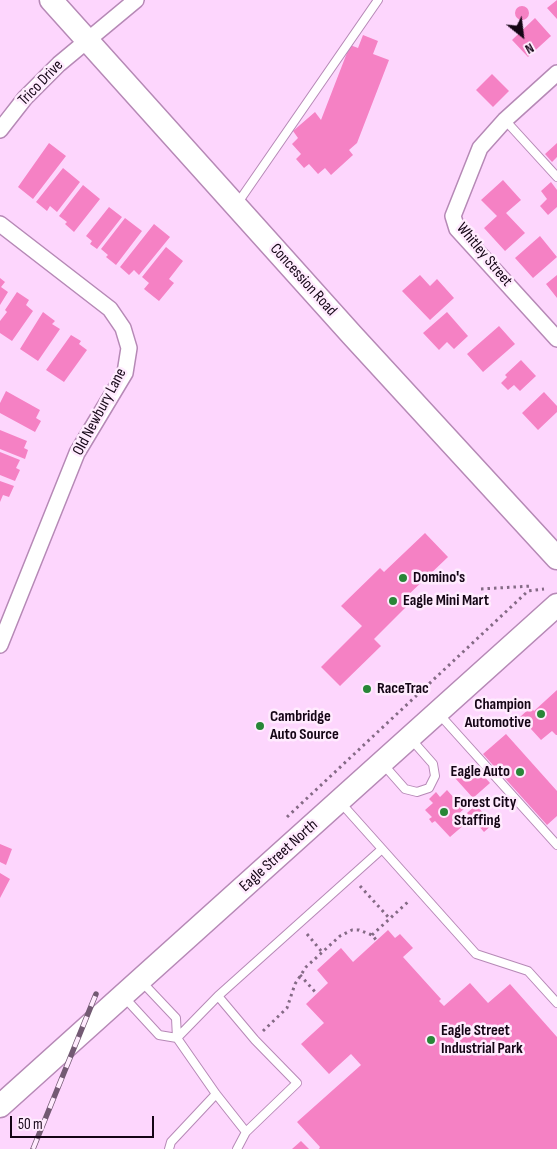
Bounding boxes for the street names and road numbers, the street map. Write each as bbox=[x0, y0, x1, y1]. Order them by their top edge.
street label: Trico Drive bbox=[15, 56, 67, 110]
street label: Whitley Street bbox=[452, 219, 516, 291]
street label: Concession Road bbox=[265, 240, 341, 320]
street label: Old Newbury Lane bbox=[69, 365, 131, 459]
street label: Eagle Street North bbox=[236, 816, 322, 896]

